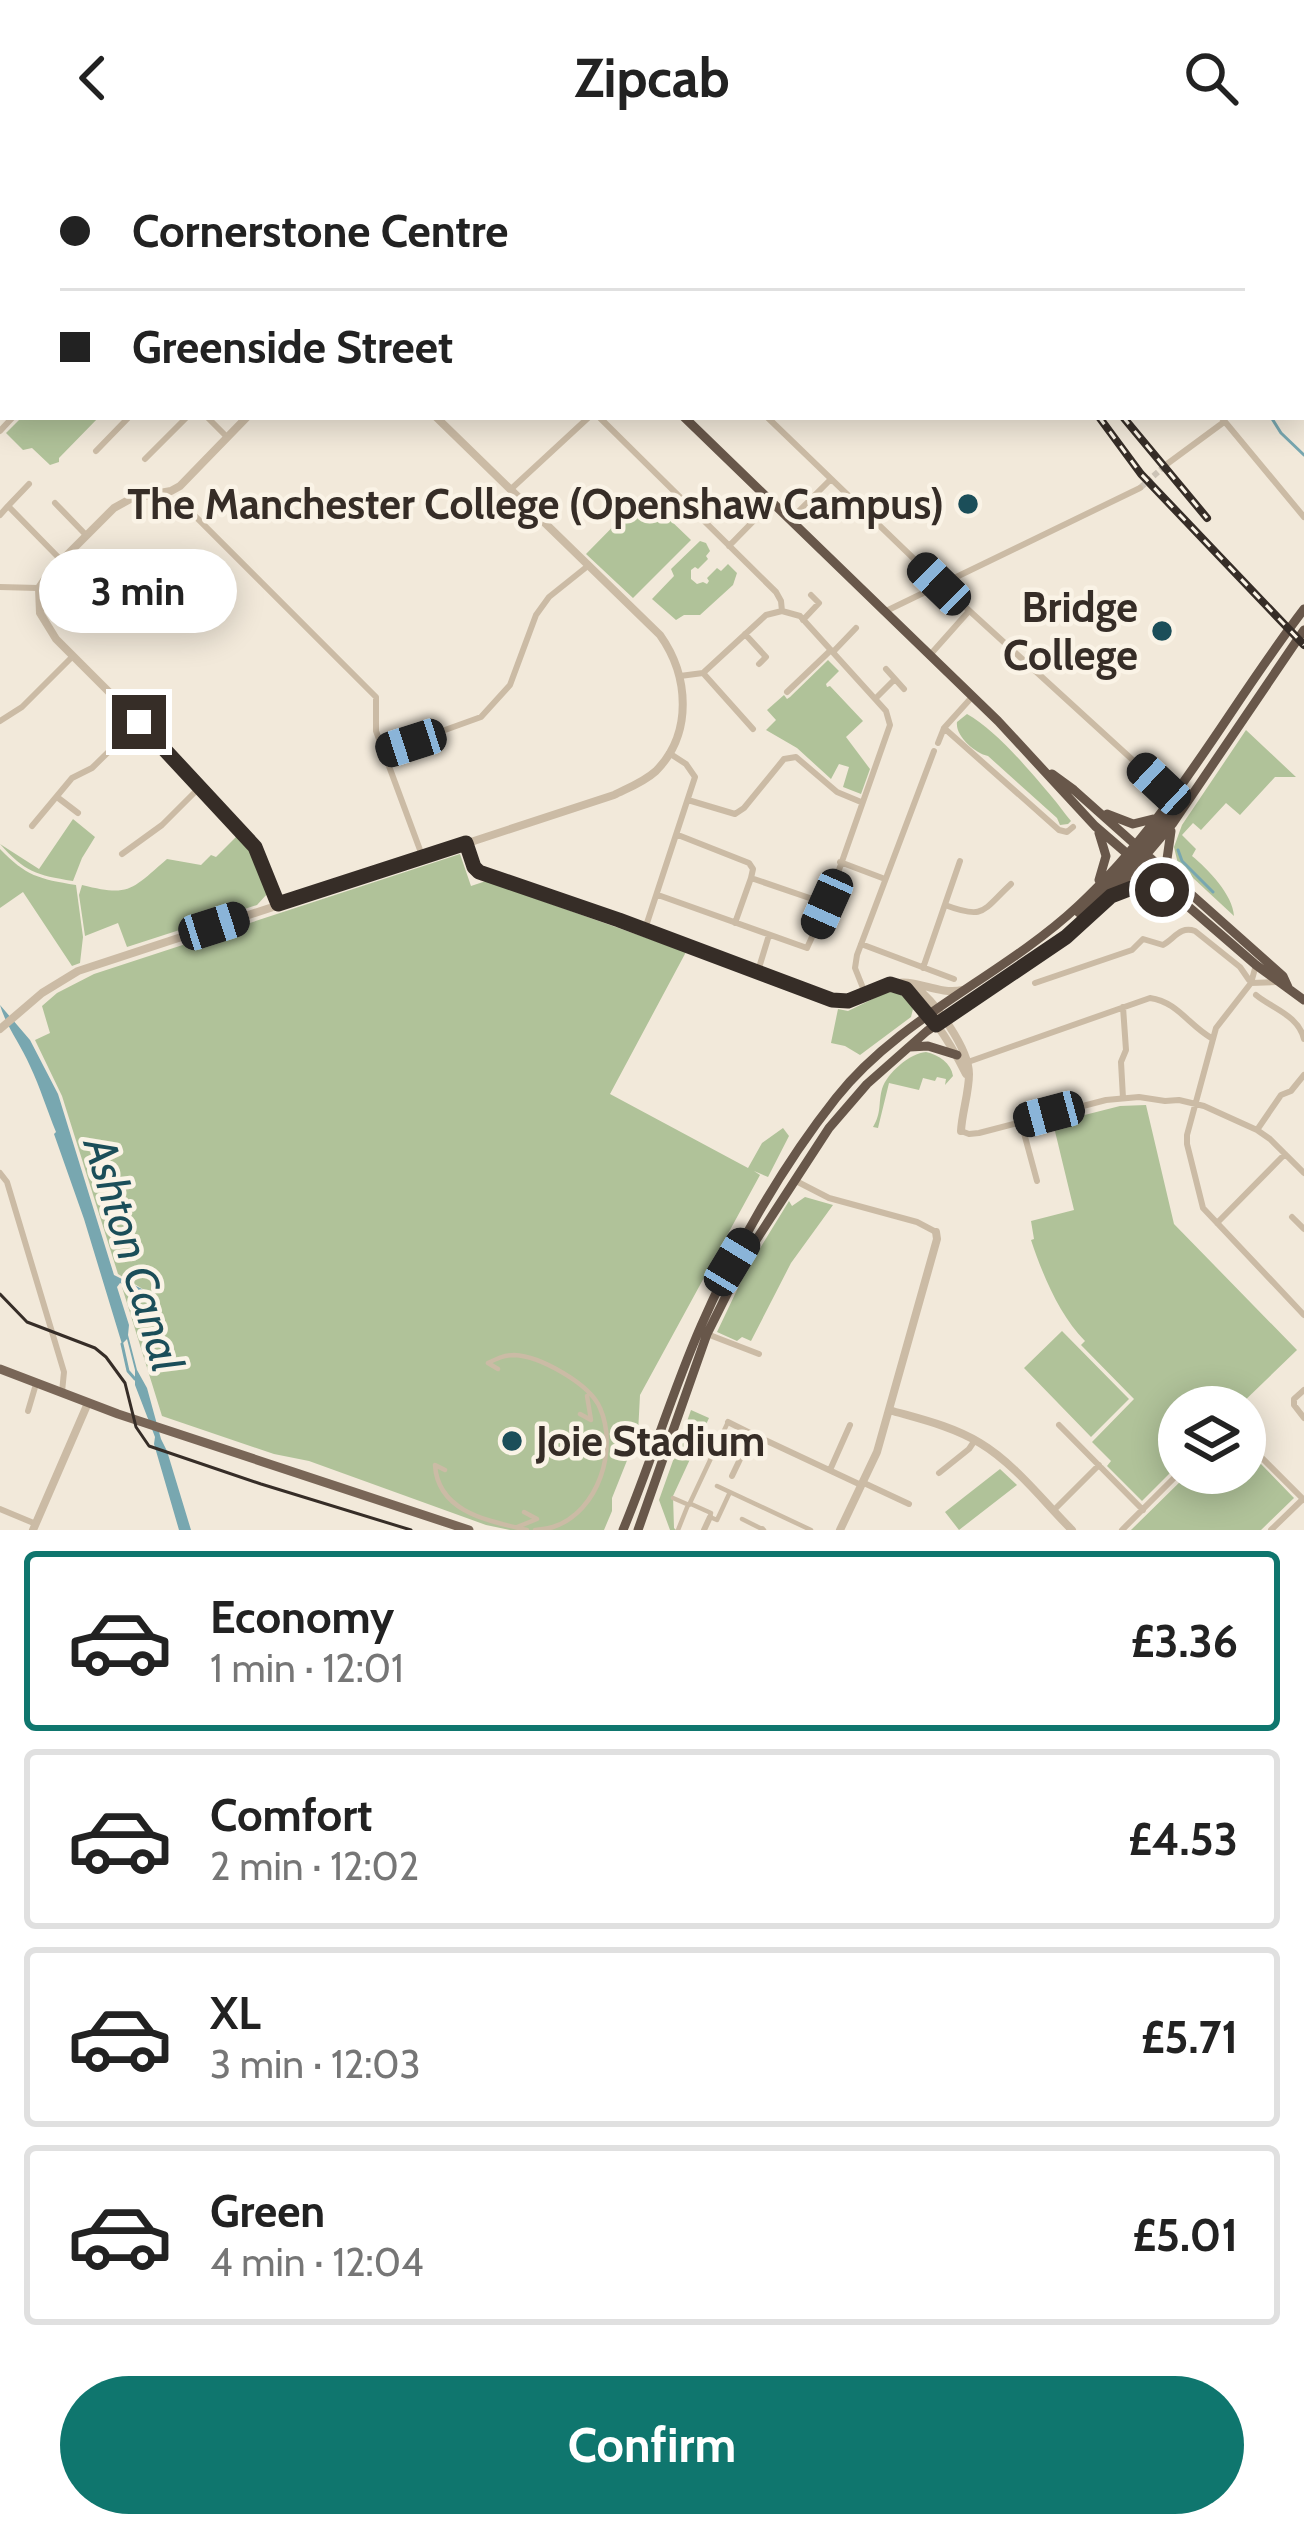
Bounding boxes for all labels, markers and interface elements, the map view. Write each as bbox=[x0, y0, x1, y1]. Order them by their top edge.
icon: back bbox=[60, 45, 126, 111]
text: Zipcab bbox=[574, 45, 730, 111]
icon: search bbox=[1178, 45, 1244, 111]
text: Cornerstone Centre bbox=[132, 204, 508, 258]
text: Greenside Street bbox=[132, 320, 453, 374]
place label: The Manchester College (Openshaw Campus) bbox=[127, 478, 944, 530]
marker: The Manchester College (Openshaw Campus) bbox=[955, 491, 981, 517]
car bbox=[901, 546, 977, 622]
callout: 3 min bbox=[40, 548, 238, 632]
text: 3 min bbox=[91, 567, 185, 615]
place label: Bridge College bbox=[1003, 581, 1138, 681]
marker: Bridge College bbox=[1149, 618, 1175, 644]
route end bbox=[112, 695, 166, 749]
car bbox=[371, 715, 451, 771]
car bbox=[1120, 746, 1198, 822]
route start bbox=[1135, 863, 1189, 917]
car bbox=[796, 864, 858, 944]
car bbox=[174, 898, 254, 954]
car bbox=[1010, 1087, 1088, 1141]
water label: Ashton Canal bbox=[72, 1128, 195, 1378]
car bbox=[698, 1222, 766, 1302]
map controls bbox=[1158, 1386, 1266, 1494]
button: layers bbox=[1158, 1386, 1266, 1494]
place label: Joie Stadium bbox=[535, 1415, 765, 1467]
marker: Joie Stadium bbox=[499, 1428, 525, 1454]
icon: car bbox=[66, 1587, 174, 1695]
text: Economy bbox=[210, 1590, 394, 1644]
text: £3.36 bbox=[1131, 1614, 1238, 1668]
text: 1 min · 12:01 bbox=[210, 1644, 404, 1692]
icon: car bbox=[66, 1785, 174, 1893]
text: Comfort bbox=[210, 1788, 373, 1842]
text: £4.53 bbox=[1128, 1812, 1238, 1866]
text: 2 min · 12:02 bbox=[210, 1842, 419, 1890]
icon: car bbox=[66, 1983, 174, 2091]
text: XL bbox=[210, 1986, 261, 2040]
text: £5.71 bbox=[1141, 2010, 1238, 2064]
text: 3 min · 12:03 bbox=[210, 2040, 421, 2088]
icon: car bbox=[66, 2181, 174, 2289]
text: Green bbox=[210, 2184, 325, 2238]
text: £5.01 bbox=[1132, 2208, 1238, 2262]
text: 4 min · 12:04 bbox=[210, 2238, 423, 2286]
button: Confirm bbox=[60, 2376, 1244, 2514]

